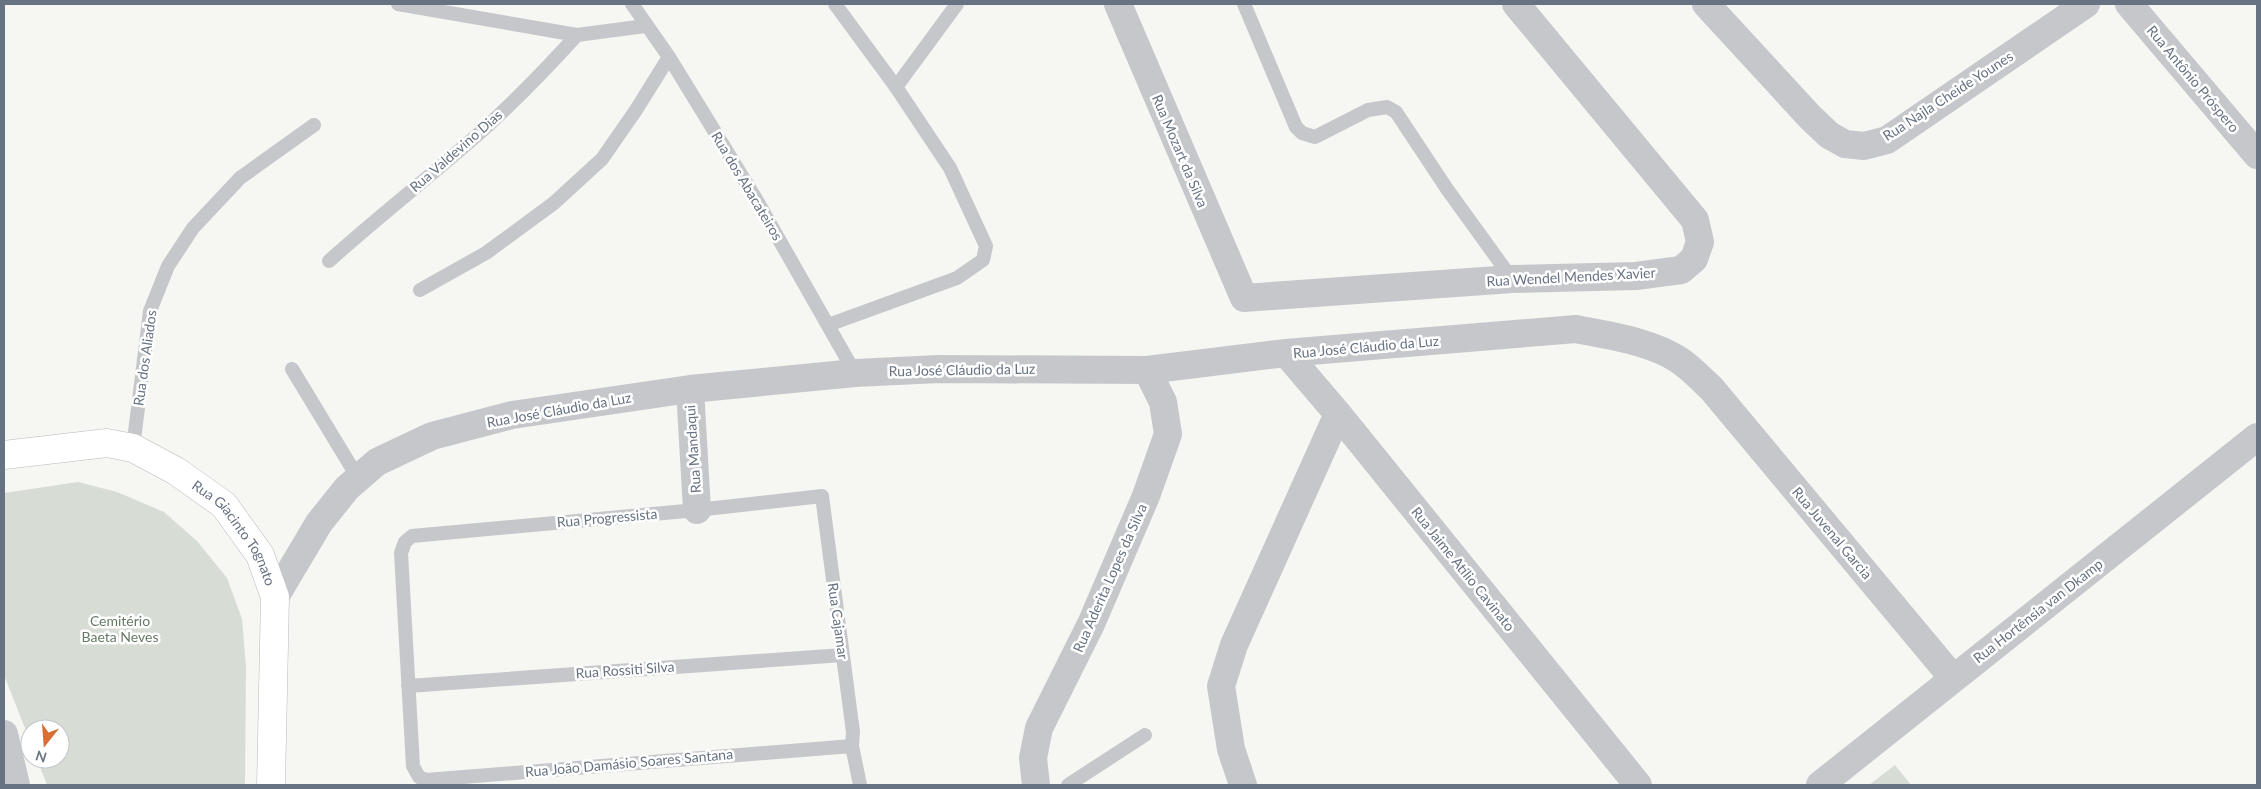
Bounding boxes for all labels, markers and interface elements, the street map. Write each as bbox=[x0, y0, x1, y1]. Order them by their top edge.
street label: Rua Antônio Próspero bbox=[2144, 22, 2243, 136]
street label: Rua Najla Cheide Younes bbox=[1879, 47, 2016, 144]
street label: Rua Mozart da Silva bbox=[1149, 92, 1212, 210]
street label: Rua Valdevino Dias bbox=[406, 106, 505, 195]
street label: Rua dos Abacateiros bbox=[708, 128, 787, 243]
street label: Rua Wendel Mendes Xavier bbox=[1486, 264, 1656, 289]
street label: Rua dos Aliados bbox=[129, 309, 160, 407]
street label: Rua José Cláudio da Luz bbox=[1292, 332, 1440, 361]
street label: Rua José Cláudio da Luz bbox=[889, 360, 1035, 379]
street label: Rua José Cláudio da Luz bbox=[485, 388, 633, 431]
street label: Rua Mandaqui bbox=[681, 404, 704, 494]
street label: Rua Giacinto Tognato bbox=[189, 476, 279, 588]
street label: Rua Juvenal Garcia bbox=[1789, 483, 1876, 582]
street label: Rua Aderita Lopes da Silva bbox=[1069, 501, 1150, 655]
street label: Rua Jaime Atílio Cavinato bbox=[1408, 503, 1519, 634]
street label: Rua Progressista bbox=[556, 505, 658, 530]
street label: Rua Hortênsia van Dkamp bbox=[1970, 555, 2106, 666]
street label: Rua Cajamar bbox=[825, 582, 852, 660]
park label: Cemitério Baeta Neves bbox=[82, 612, 159, 645]
street label: Rua Rossiti Silva bbox=[575, 658, 675, 681]
north arrow bbox=[20, 719, 70, 769]
street label: Rua João Damásio Soares Santana bbox=[524, 745, 734, 780]
text: N bbox=[33, 747, 49, 767]

